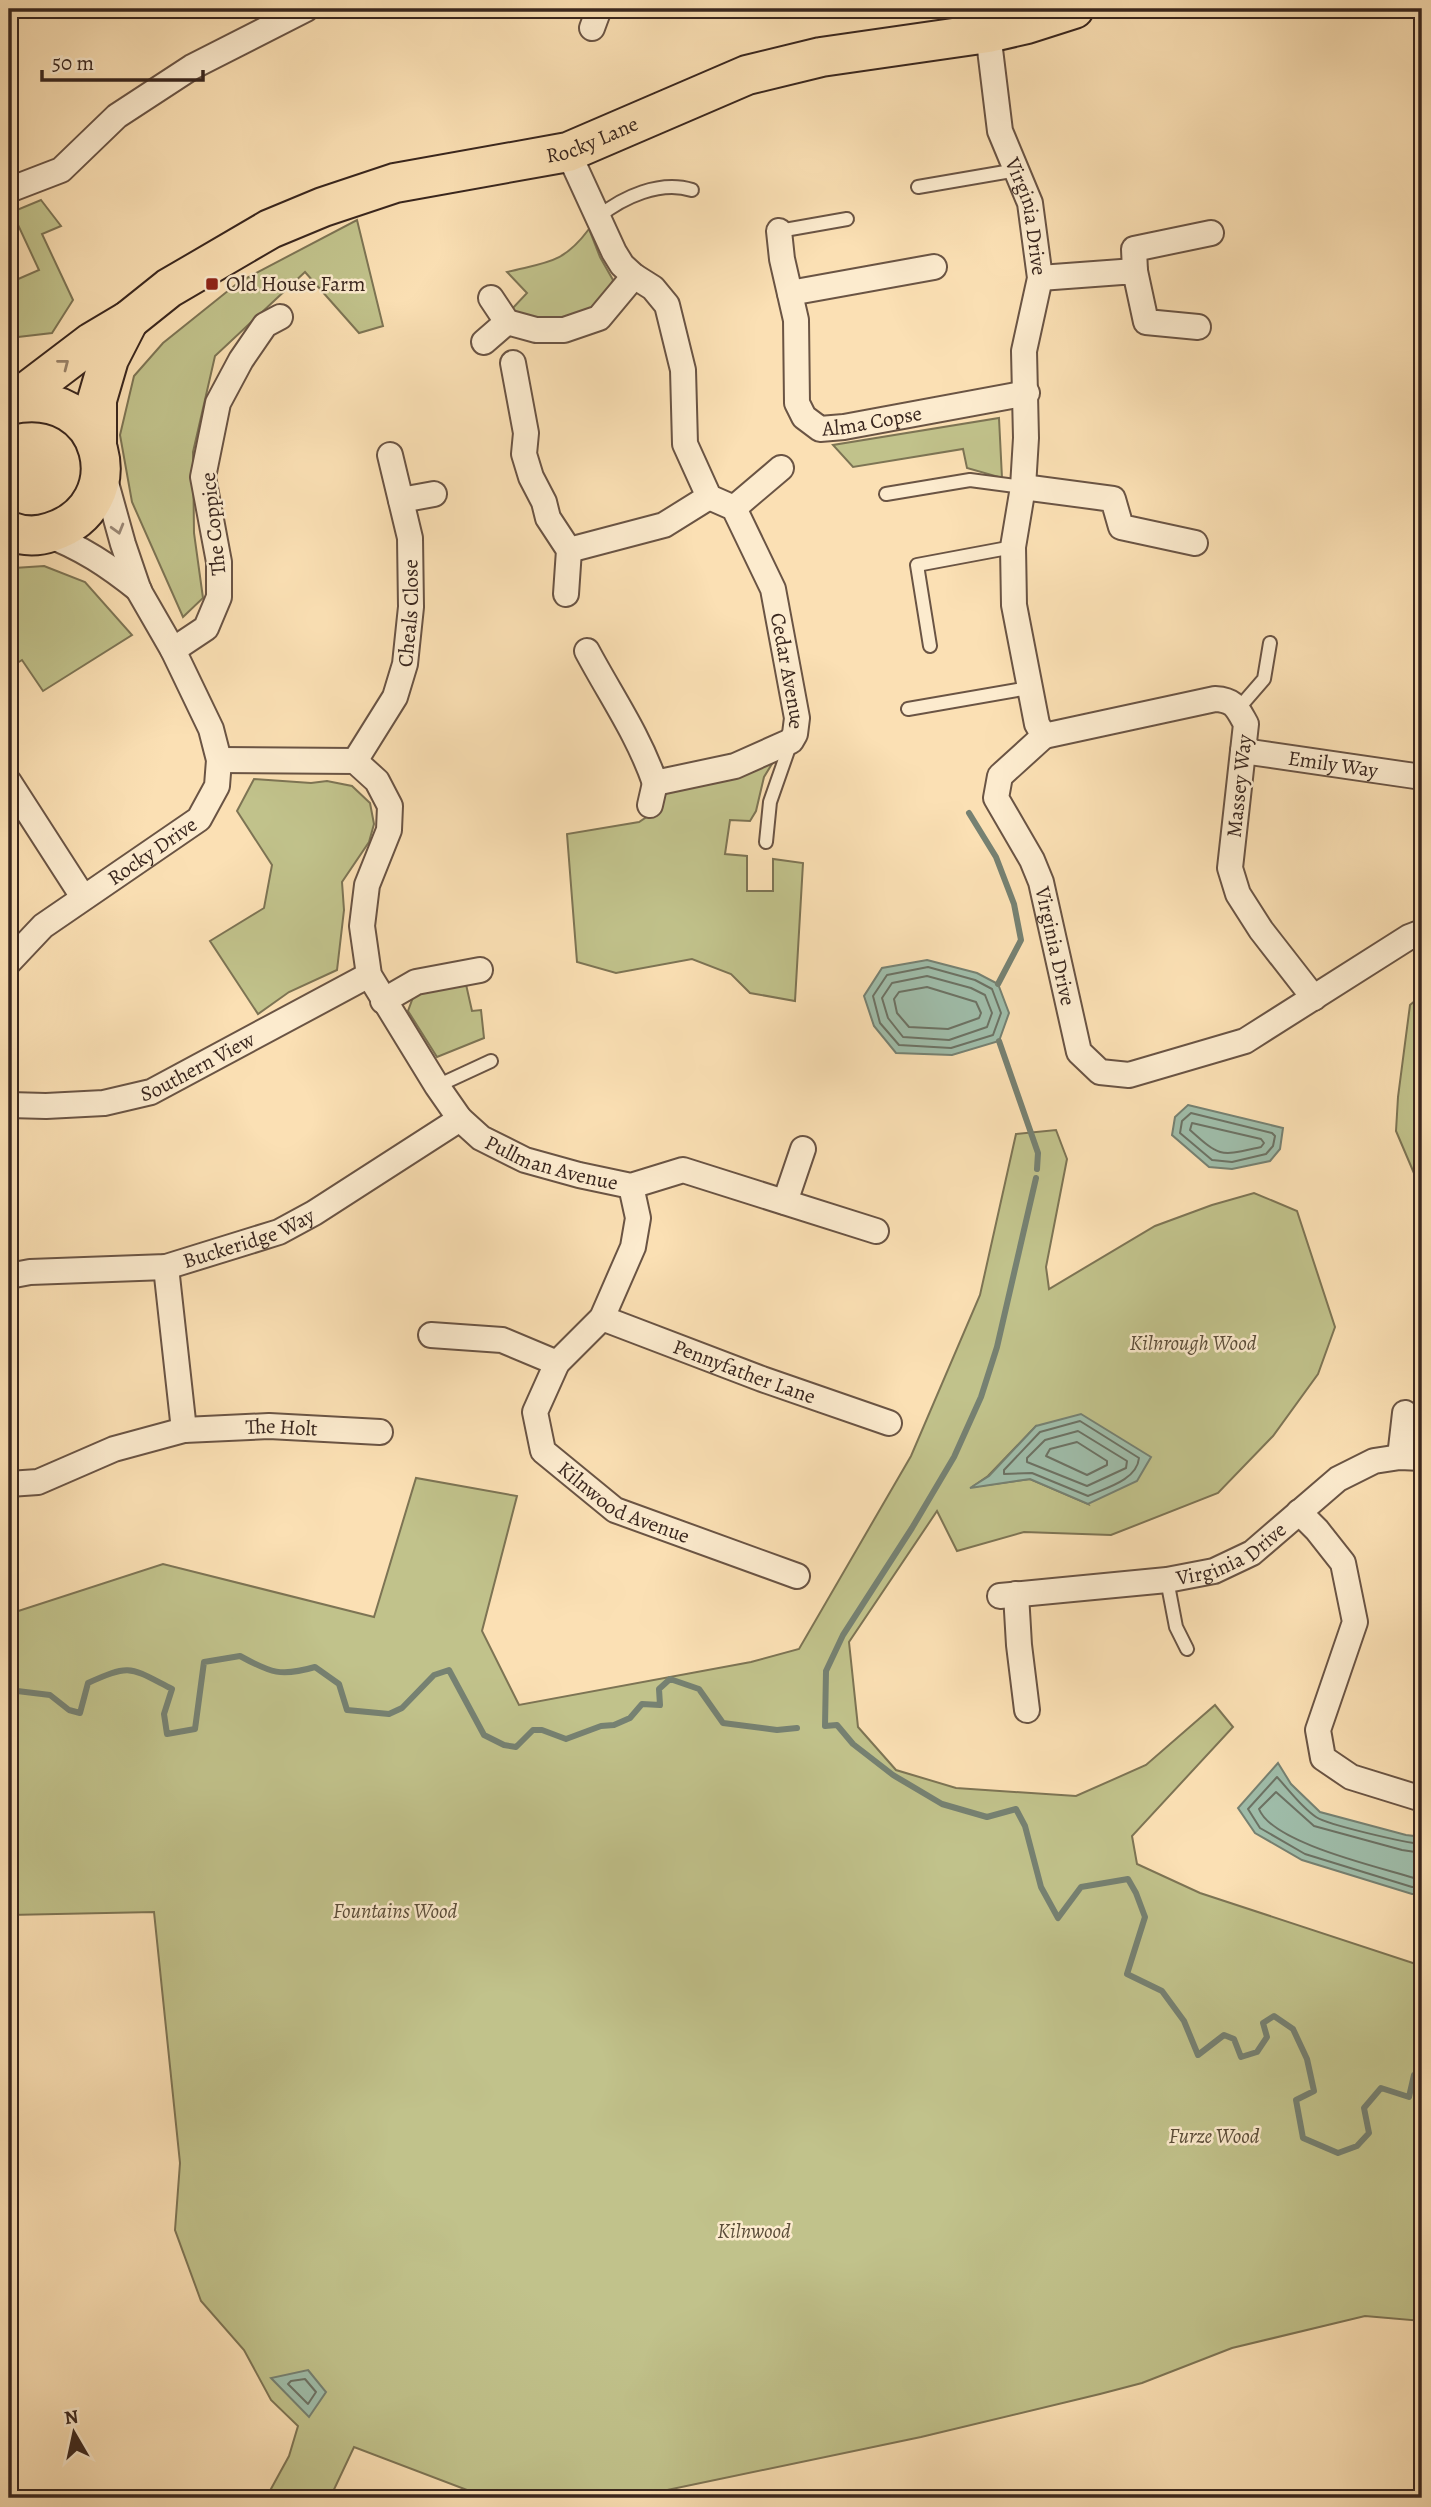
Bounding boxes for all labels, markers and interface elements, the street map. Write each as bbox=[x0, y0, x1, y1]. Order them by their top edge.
scale bar bbox=[42, 38, 203, 82]
text: 50 m bbox=[52, 49, 94, 77]
street label: Rocky Lane bbox=[544, 110, 642, 170]
street label: Virginia Drive bbox=[998, 152, 1053, 277]
place label: Old House Farm bbox=[226, 270, 365, 298]
marker: Old House Farm bbox=[204, 276, 220, 292]
one-way arrow bbox=[56, 360, 69, 373]
street label: Alma Copse bbox=[820, 399, 924, 443]
street label: The Coppice bbox=[194, 471, 232, 577]
one-way arrow bbox=[110, 523, 125, 535]
street label: Cheals Close bbox=[391, 559, 425, 668]
street label: Cedar Avenue bbox=[764, 611, 811, 731]
street label: Massey Way bbox=[1220, 732, 1258, 839]
street label: Emily Way bbox=[1286, 744, 1380, 785]
street label: Rocky Drive bbox=[102, 810, 203, 892]
street label: Virginia Drive bbox=[1028, 883, 1082, 1008]
street label: Southern View bbox=[138, 1025, 260, 1108]
street label: Pullman Avenue bbox=[480, 1128, 621, 1197]
street label: Buckeridge Way bbox=[179, 1201, 320, 1275]
park label: Kilnrough Wood bbox=[1130, 1329, 1257, 1357]
street label: Pennyfather Lane bbox=[669, 1332, 819, 1410]
street label: The Holt bbox=[245, 1412, 318, 1443]
street label: Kilnwood Avenue bbox=[552, 1455, 694, 1550]
street label: Virginia Drive bbox=[1173, 1516, 1292, 1592]
park label: Fountains Wood bbox=[333, 1897, 458, 1925]
park label: Furze Wood bbox=[1168, 2122, 1260, 2150]
park label: Kilnwood bbox=[717, 2217, 791, 2245]
north arrow bbox=[38, 2398, 108, 2468]
text: N bbox=[63, 2403, 81, 2431]

